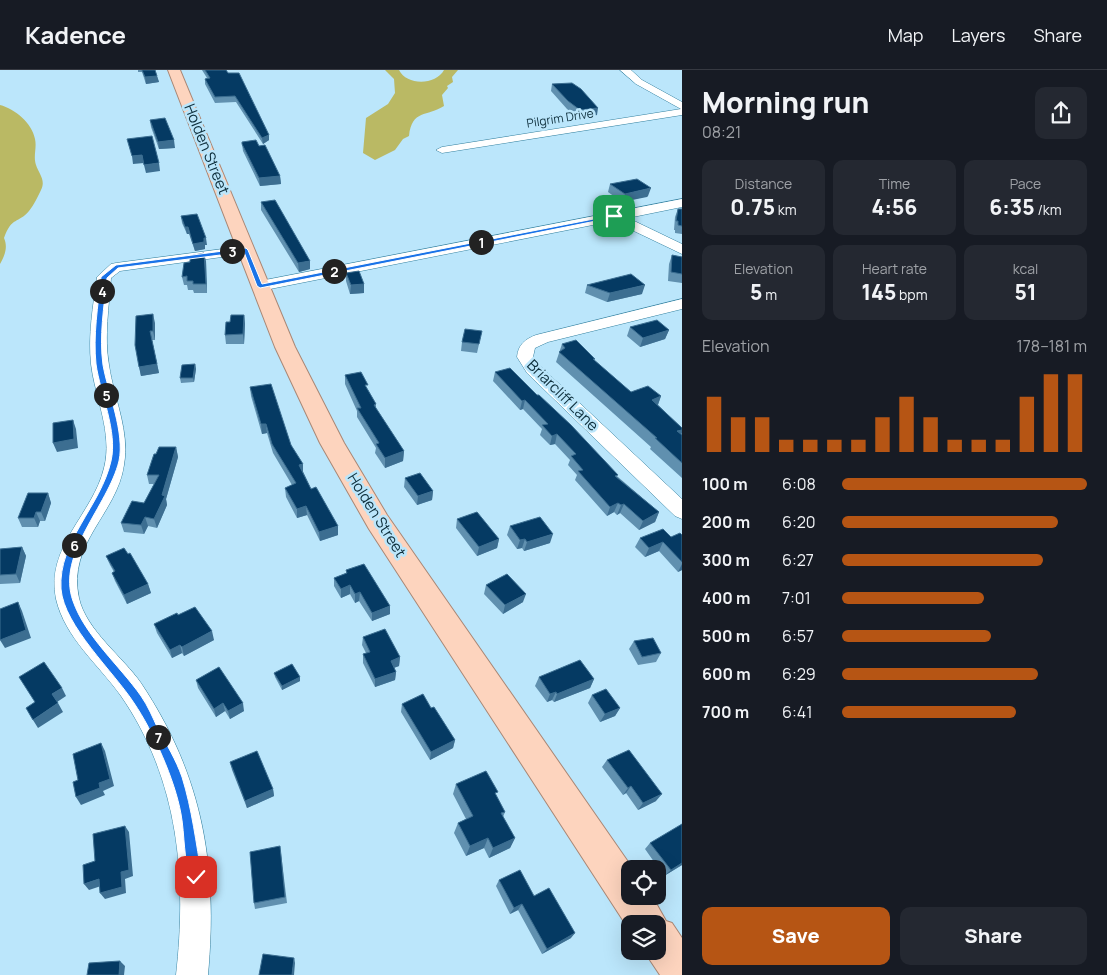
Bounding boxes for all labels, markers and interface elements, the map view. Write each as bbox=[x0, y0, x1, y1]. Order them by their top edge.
text: Kadence bbox=[25, 18, 126, 51]
text: Map bbox=[888, 23, 923, 47]
text: Layers bbox=[951, 23, 1005, 47]
text: Share bbox=[1033, 23, 1082, 47]
text: Morning run bbox=[702, 83, 869, 121]
button: share bbox=[1035, 87, 1087, 139]
street label: Holden Street bbox=[179, 101, 235, 197]
street label: Pilgrim Drive bbox=[525, 104, 595, 132]
text: 08:21 bbox=[702, 121, 741, 143]
text: Distance bbox=[735, 174, 792, 193]
text: Time bbox=[879, 174, 910, 193]
text: Pace bbox=[1010, 174, 1041, 193]
text: 0.75 bbox=[730, 193, 775, 221]
text: 4:56 bbox=[872, 193, 917, 221]
text: 6:35 bbox=[989, 193, 1035, 221]
pin bbox=[593, 195, 635, 237]
text: km bbox=[775, 200, 797, 219]
text: /km bbox=[1035, 200, 1062, 219]
icon: arrive bbox=[600, 202, 628, 230]
pin: 1 bbox=[468, 230, 494, 254]
text: 1 bbox=[478, 233, 485, 252]
pin: 3 bbox=[220, 238, 244, 264]
text: 3 bbox=[228, 242, 237, 261]
pin: 2 bbox=[322, 258, 346, 284]
text: Elevation bbox=[734, 259, 793, 278]
text: Heart rate bbox=[862, 259, 927, 278]
text: kcal bbox=[1013, 259, 1038, 278]
text: 2 bbox=[330, 262, 339, 281]
pin: 4 bbox=[90, 278, 114, 304]
text: 5 bbox=[750, 278, 762, 306]
text: 145 bbox=[861, 278, 896, 306]
text: 51 bbox=[1015, 278, 1036, 306]
text: 4 bbox=[98, 282, 107, 301]
text: m bbox=[762, 285, 777, 304]
text: bpm bbox=[896, 285, 928, 304]
text: Elevation bbox=[702, 335, 770, 357]
text: 178–181 m bbox=[1017, 335, 1087, 357]
street label: Briarcliff Lane bbox=[523, 355, 604, 436]
pin: 5 bbox=[94, 382, 118, 408]
text: 5 bbox=[102, 386, 111, 405]
street label: Holden Street bbox=[343, 469, 411, 561]
text: 100 m bbox=[702, 473, 748, 495]
text: 6:08 bbox=[782, 473, 816, 495]
text: 200 m bbox=[702, 511, 750, 533]
text: 6:20 bbox=[782, 511, 816, 533]
pin: 6 bbox=[62, 532, 86, 558]
text: 6 bbox=[70, 536, 79, 555]
text: 300 m bbox=[702, 549, 750, 571]
text: 6:27 bbox=[782, 549, 814, 571]
text: 400 m bbox=[702, 587, 750, 609]
text: 7:01 bbox=[782, 587, 811, 609]
text: 500 m bbox=[702, 625, 750, 647]
text: 6:57 bbox=[782, 625, 814, 647]
text: 600 m bbox=[702, 663, 751, 685]
text: 6:29 bbox=[782, 663, 816, 685]
text: 700 m bbox=[702, 701, 749, 723]
text: 6:41 bbox=[782, 701, 812, 723]
pin: 7 bbox=[146, 724, 170, 750]
text: 7 bbox=[155, 728, 162, 747]
pin bbox=[175, 856, 217, 898]
map controls bbox=[621, 860, 666, 960]
button: locate bbox=[621, 860, 666, 905]
icon: check bbox=[182, 863, 210, 891]
button: Save bbox=[702, 907, 890, 965]
button: Share bbox=[900, 907, 1087, 965]
button: layers bbox=[621, 915, 666, 960]

